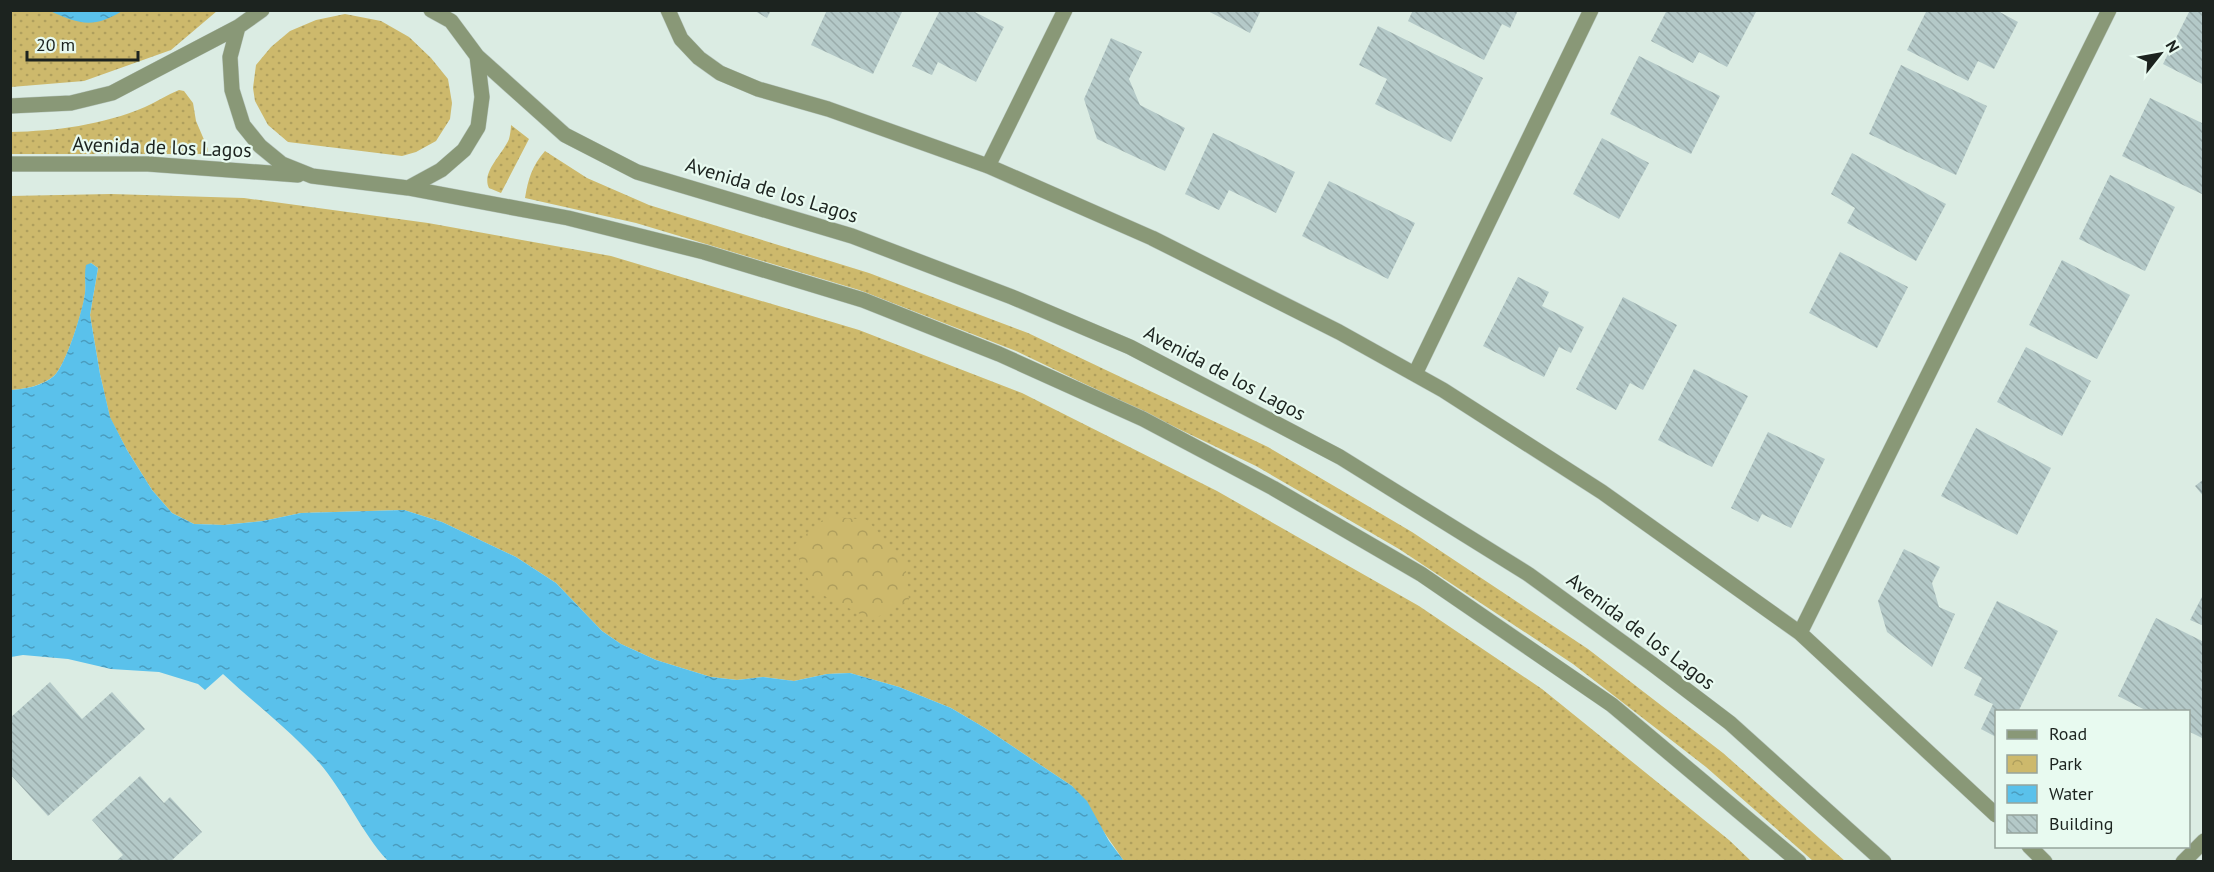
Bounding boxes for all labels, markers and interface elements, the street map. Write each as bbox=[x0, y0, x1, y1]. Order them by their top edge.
scale bar bbox=[27, 24, 138, 62]
north arrow bbox=[2130, 24, 2190, 84]
text: 20 m bbox=[36, 33, 75, 56]
text: N bbox=[2162, 37, 2184, 56]
street label: Avenida de los Lagos bbox=[72, 131, 252, 163]
street label: Avenida de los Lagos bbox=[682, 151, 862, 229]
street label: Avenida de los Lagos bbox=[1140, 319, 1310, 427]
street label: Avenida de los Lagos bbox=[1562, 567, 1720, 695]
legend bbox=[1995, 710, 2190, 848]
text: Road bbox=[2049, 722, 2087, 745]
text: Park bbox=[2049, 752, 2082, 775]
text: Water bbox=[2049, 782, 2093, 805]
text: Building bbox=[2049, 812, 2113, 835]

